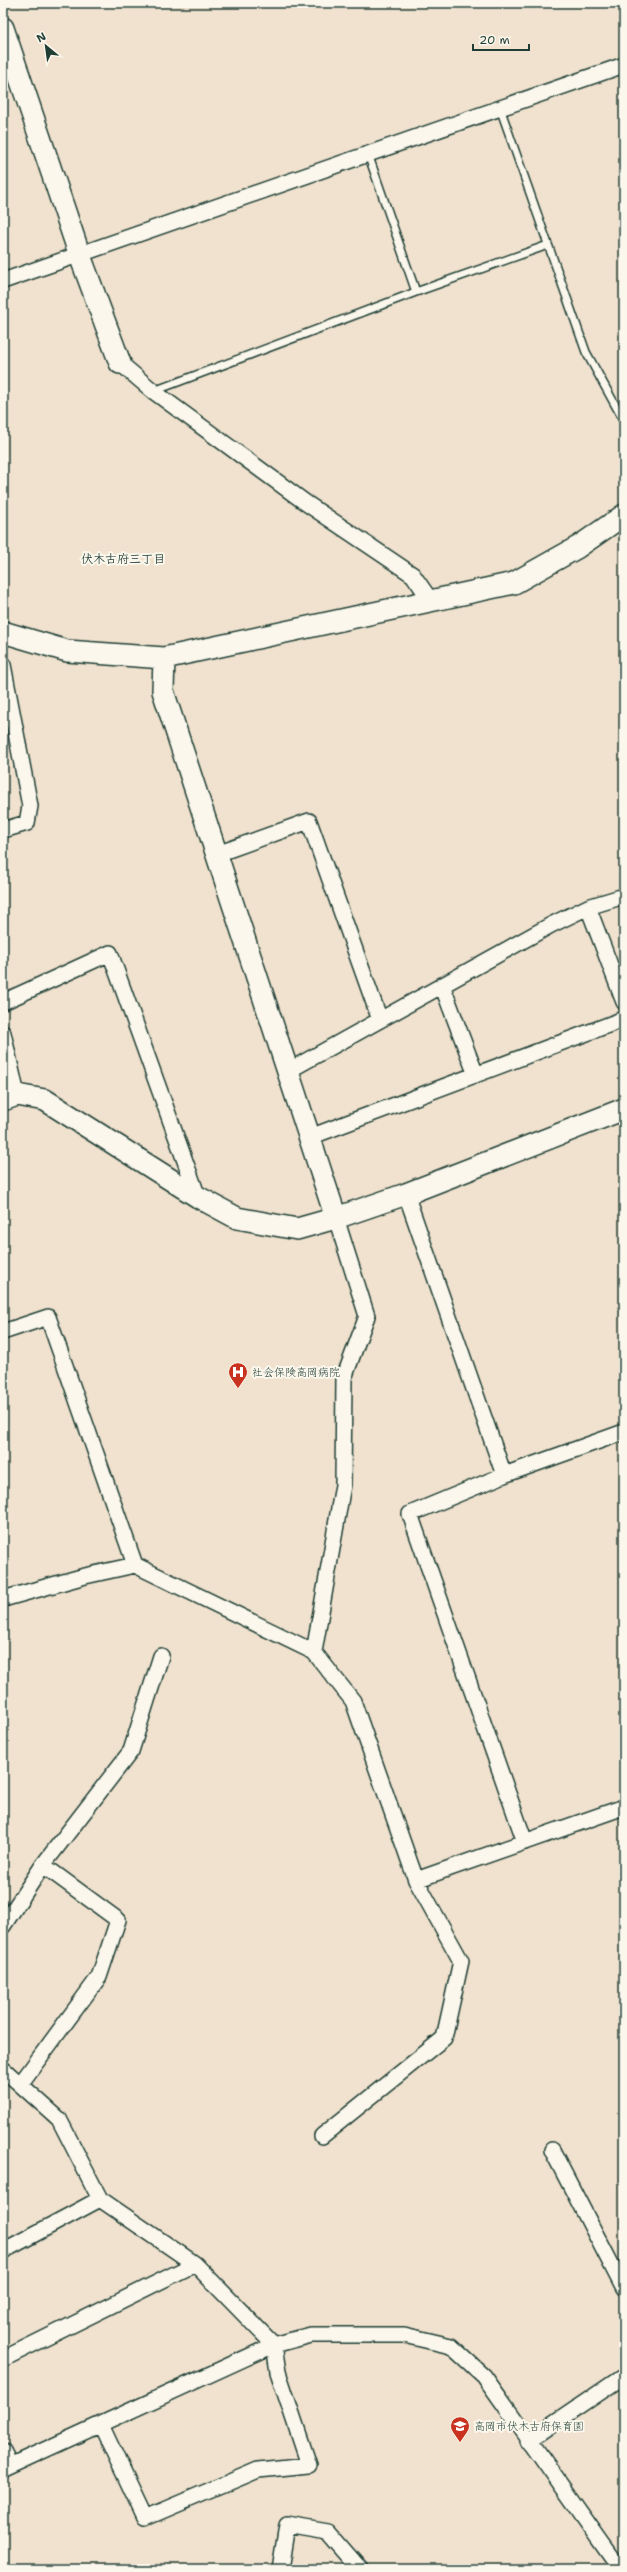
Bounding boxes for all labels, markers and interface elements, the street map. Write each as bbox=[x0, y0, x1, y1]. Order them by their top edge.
north arrow bbox=[26, 26, 66, 66]
scale bar bbox=[473, 26, 529, 52]
text: N bbox=[34, 29, 49, 46]
text: 20 m bbox=[479, 32, 510, 48]
district label: 伏木古府三丁目 bbox=[81, 551, 165, 567]
hospital icon: 社会保険高岡病院 bbox=[227, 1361, 249, 1389]
place label: 社会保険高岡病院 bbox=[252, 1365, 340, 1380]
school or university icon: 高岡市伏木古府保育園 bbox=[449, 2415, 471, 2443]
place label: 高岡市伏木古府保育園 bbox=[474, 2419, 584, 2434]

